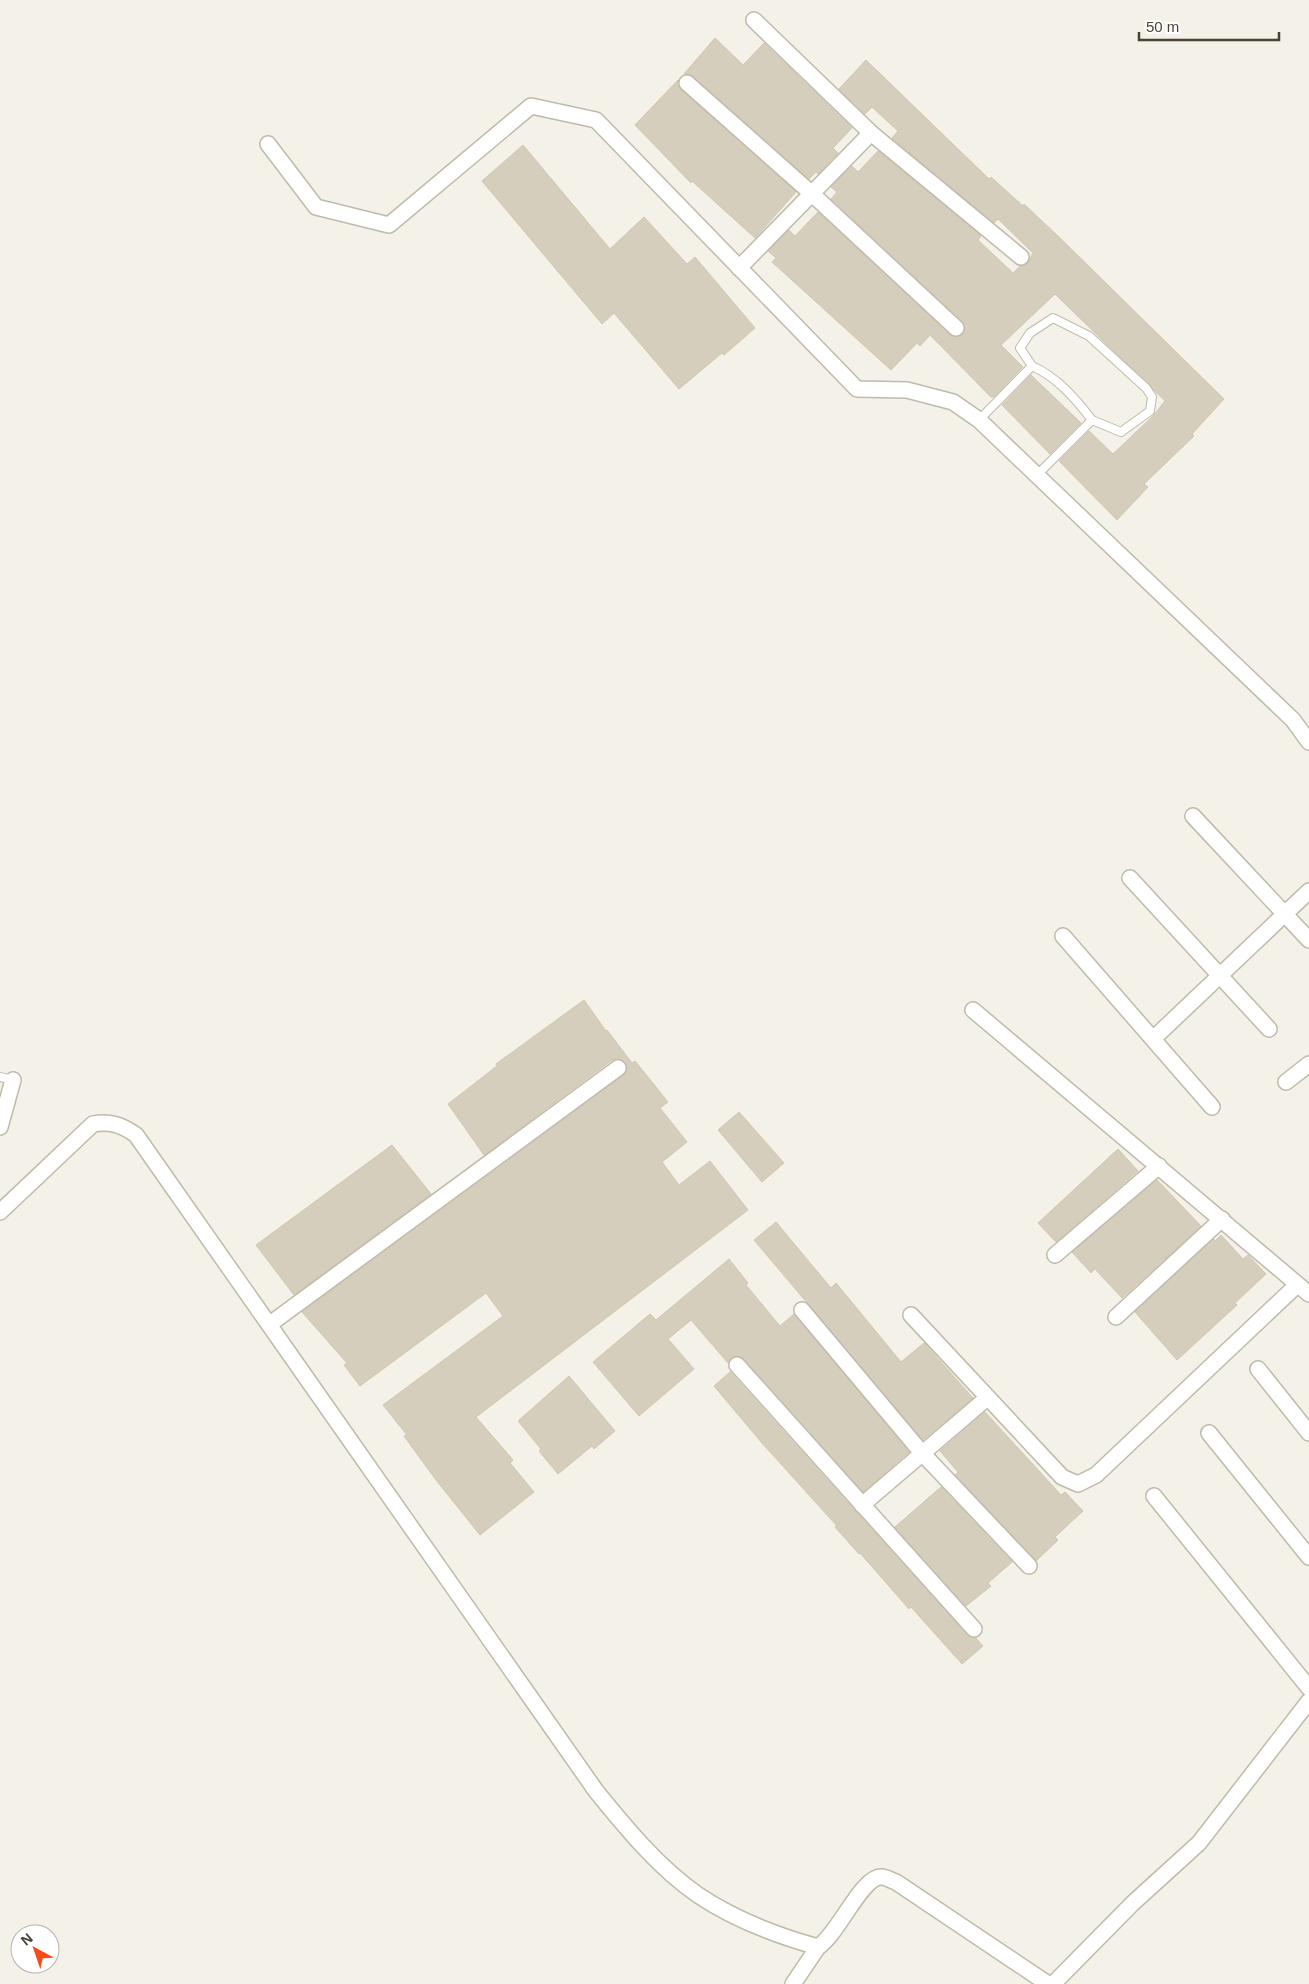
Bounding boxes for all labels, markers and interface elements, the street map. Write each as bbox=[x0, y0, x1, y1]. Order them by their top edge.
scale bar bbox=[1139, 10, 1279, 42]
text: 50 m bbox=[1146, 18, 1179, 35]
north arrow bbox=[10, 1924, 60, 1974]
text: N bbox=[18, 1930, 36, 1948]

